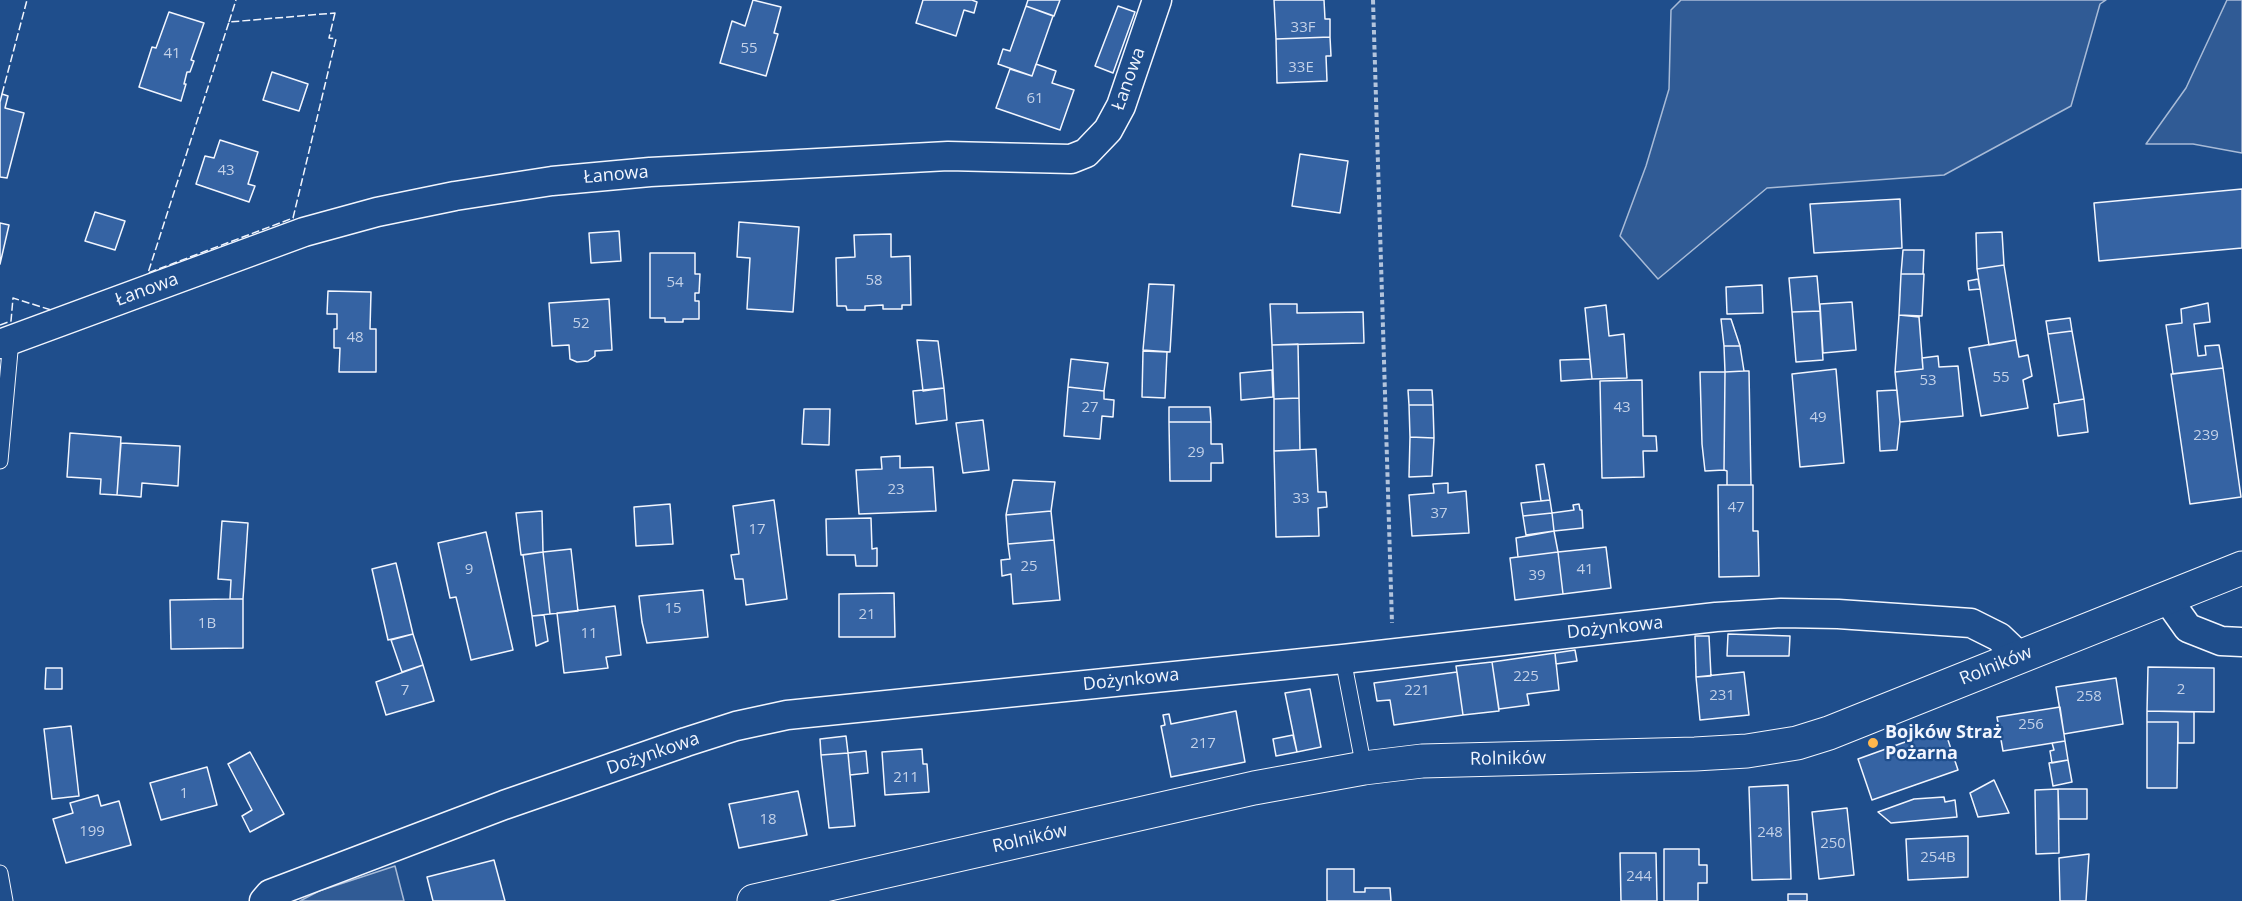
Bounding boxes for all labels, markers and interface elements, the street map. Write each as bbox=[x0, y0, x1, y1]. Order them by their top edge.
house number: 33F bbox=[1291, 19, 1315, 37]
house number: 55 bbox=[740, 40, 758, 58]
house number: 41 bbox=[163, 45, 181, 63]
street label: Łanowa bbox=[1108, 45, 1150, 113]
house number: 33E bbox=[1288, 59, 1314, 77]
house number: 61 bbox=[1026, 90, 1044, 108]
street label: Łanowa bbox=[583, 161, 649, 189]
house number: 43 bbox=[217, 162, 235, 180]
street label: Łanowa bbox=[113, 269, 181, 311]
house number: 58 bbox=[865, 272, 883, 290]
house number: 54 bbox=[666, 274, 684, 292]
house number: 52 bbox=[572, 315, 590, 333]
house number: 48 bbox=[346, 329, 364, 347]
house number: 55 bbox=[1992, 369, 2010, 387]
house number: 53 bbox=[1919, 372, 1937, 390]
house number: 27 bbox=[1081, 399, 1099, 417]
house number: 43 bbox=[1613, 399, 1631, 417]
house number: 49 bbox=[1809, 409, 1827, 427]
house number: 239 bbox=[2193, 427, 2219, 445]
house number: 29 bbox=[1187, 444, 1205, 462]
house number: 23 bbox=[887, 481, 905, 499]
house number: 33 bbox=[1292, 490, 1310, 508]
house number: 47 bbox=[1727, 499, 1745, 517]
house number: 37 bbox=[1430, 505, 1448, 523]
house number: 17 bbox=[748, 521, 766, 539]
house number: 25 bbox=[1020, 558, 1038, 576]
house number: 9 bbox=[465, 561, 473, 579]
house number: 41 bbox=[1576, 561, 1594, 579]
house number: 39 bbox=[1528, 567, 1546, 585]
house number: 15 bbox=[664, 600, 682, 618]
house number: 21 bbox=[858, 606, 876, 624]
street label: Dożynkowa bbox=[1566, 612, 1664, 644]
house number: 1B bbox=[198, 615, 216, 633]
house number: 11 bbox=[580, 625, 598, 643]
street label: Rolników bbox=[1957, 642, 2035, 690]
street label: Dożynkowa bbox=[1082, 664, 1180, 696]
house number: 225 bbox=[1513, 668, 1539, 686]
house number: 2 bbox=[2177, 681, 2185, 699]
house number: 7 bbox=[401, 682, 409, 700]
house number: 221 bbox=[1404, 682, 1430, 700]
house number: 231 bbox=[1709, 687, 1735, 705]
house number: 258 bbox=[2076, 688, 2102, 706]
house number: 256 bbox=[2018, 716, 2044, 734]
place label: Bojków Straż Pożarna bbox=[1885, 722, 2002, 764]
street label: Dożynkowa bbox=[604, 728, 702, 780]
house number: 217 bbox=[1190, 735, 1216, 753]
marker: Bojków Straż Pożarna bbox=[1866, 736, 1880, 750]
street label: Rolników bbox=[1470, 748, 1546, 770]
house number: 211 bbox=[893, 769, 919, 787]
house number: 1 bbox=[180, 785, 188, 803]
house number: 18 bbox=[759, 811, 777, 829]
street label: Rolników bbox=[990, 820, 1070, 858]
house number: 199 bbox=[79, 823, 105, 841]
house number: 248 bbox=[1757, 824, 1783, 842]
house number: 250 bbox=[1820, 835, 1846, 853]
house number: 254B bbox=[1920, 849, 1956, 867]
house number: 244 bbox=[1626, 868, 1652, 886]

